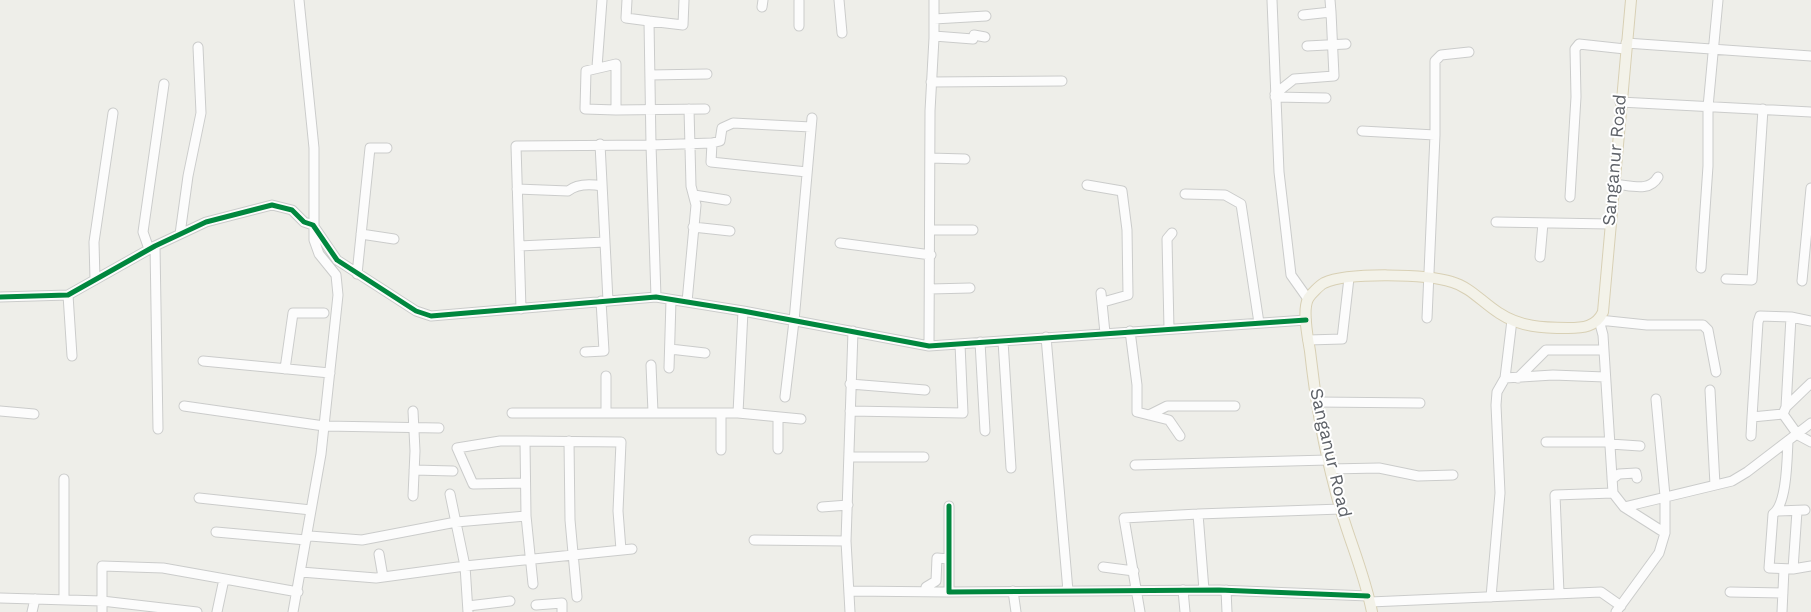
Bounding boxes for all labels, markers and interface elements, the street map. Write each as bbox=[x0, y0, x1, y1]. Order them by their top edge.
street label: Sanganur Road bbox=[1598, 93, 1632, 227]
street label: Sanganur Road bbox=[1305, 386, 1355, 520]

